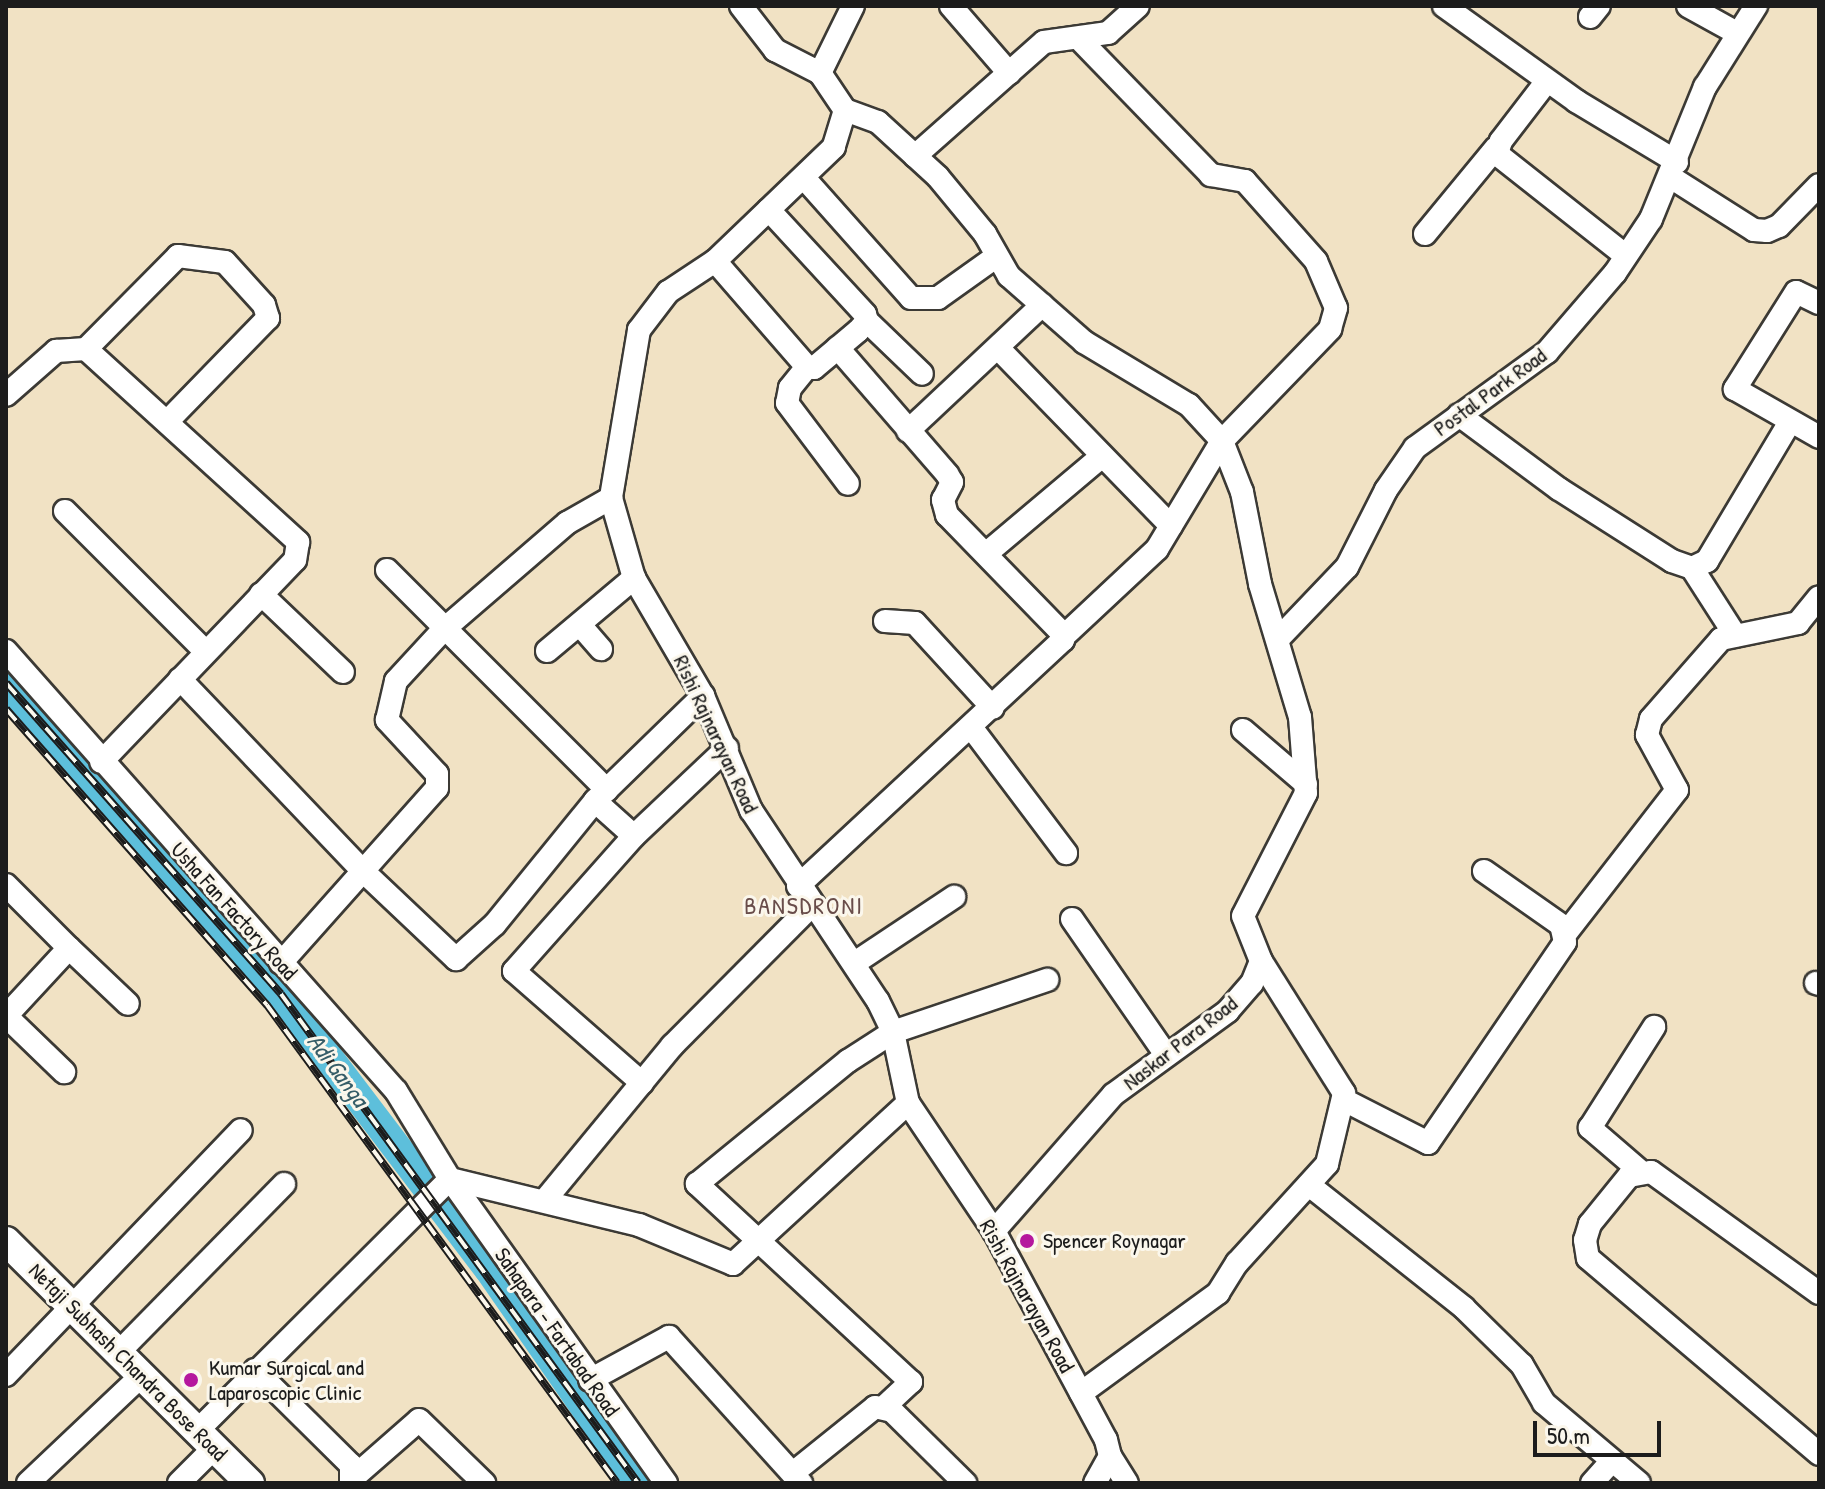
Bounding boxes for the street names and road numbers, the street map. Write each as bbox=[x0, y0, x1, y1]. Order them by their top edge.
street label: Postal Park Road bbox=[1428, 342, 1552, 442]
street label: Rishi Rajnarayan Road bbox=[668, 651, 764, 817]
street label: Usha Fan Factory Road bbox=[165, 837, 303, 985]
street label: Naskar Para Road bbox=[1118, 990, 1242, 1096]
street label: Rishi Rajnarayan Road bbox=[974, 1215, 1080, 1377]
street label: Sahapara - Fartabad Road bbox=[489, 1243, 625, 1421]
street label: Netaji Subhash Chandra Bose Road bbox=[23, 1257, 233, 1467]

